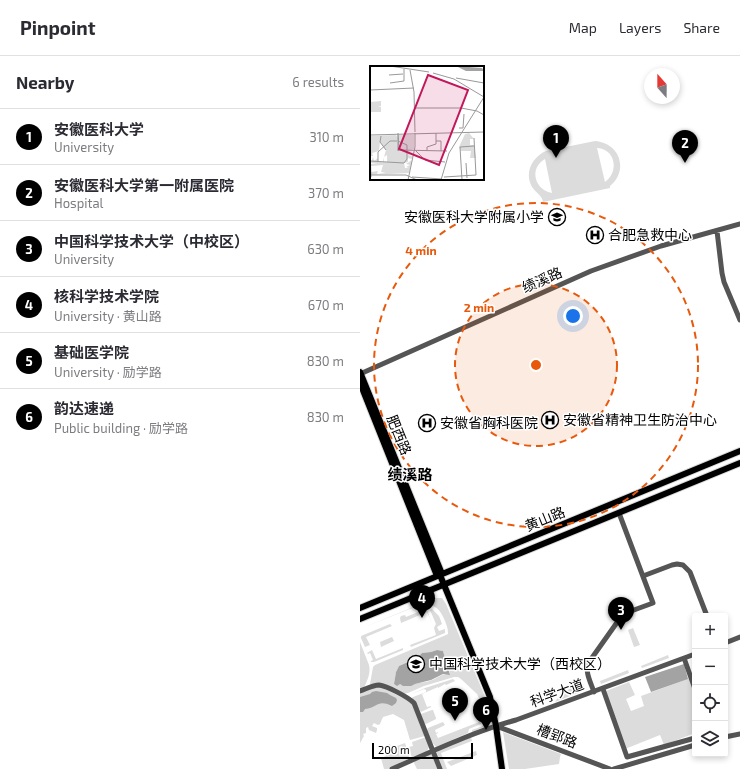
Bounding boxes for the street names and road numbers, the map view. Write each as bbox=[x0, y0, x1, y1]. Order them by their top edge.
street label: 绩溪路 bbox=[519, 263, 564, 296]
street label: 肥西路 bbox=[384, 412, 415, 457]
street label: 黄山路 bbox=[522, 503, 567, 534]
street label: 科学大道 bbox=[528, 675, 586, 710]
street label: 槽郢路 bbox=[535, 720, 580, 751]

